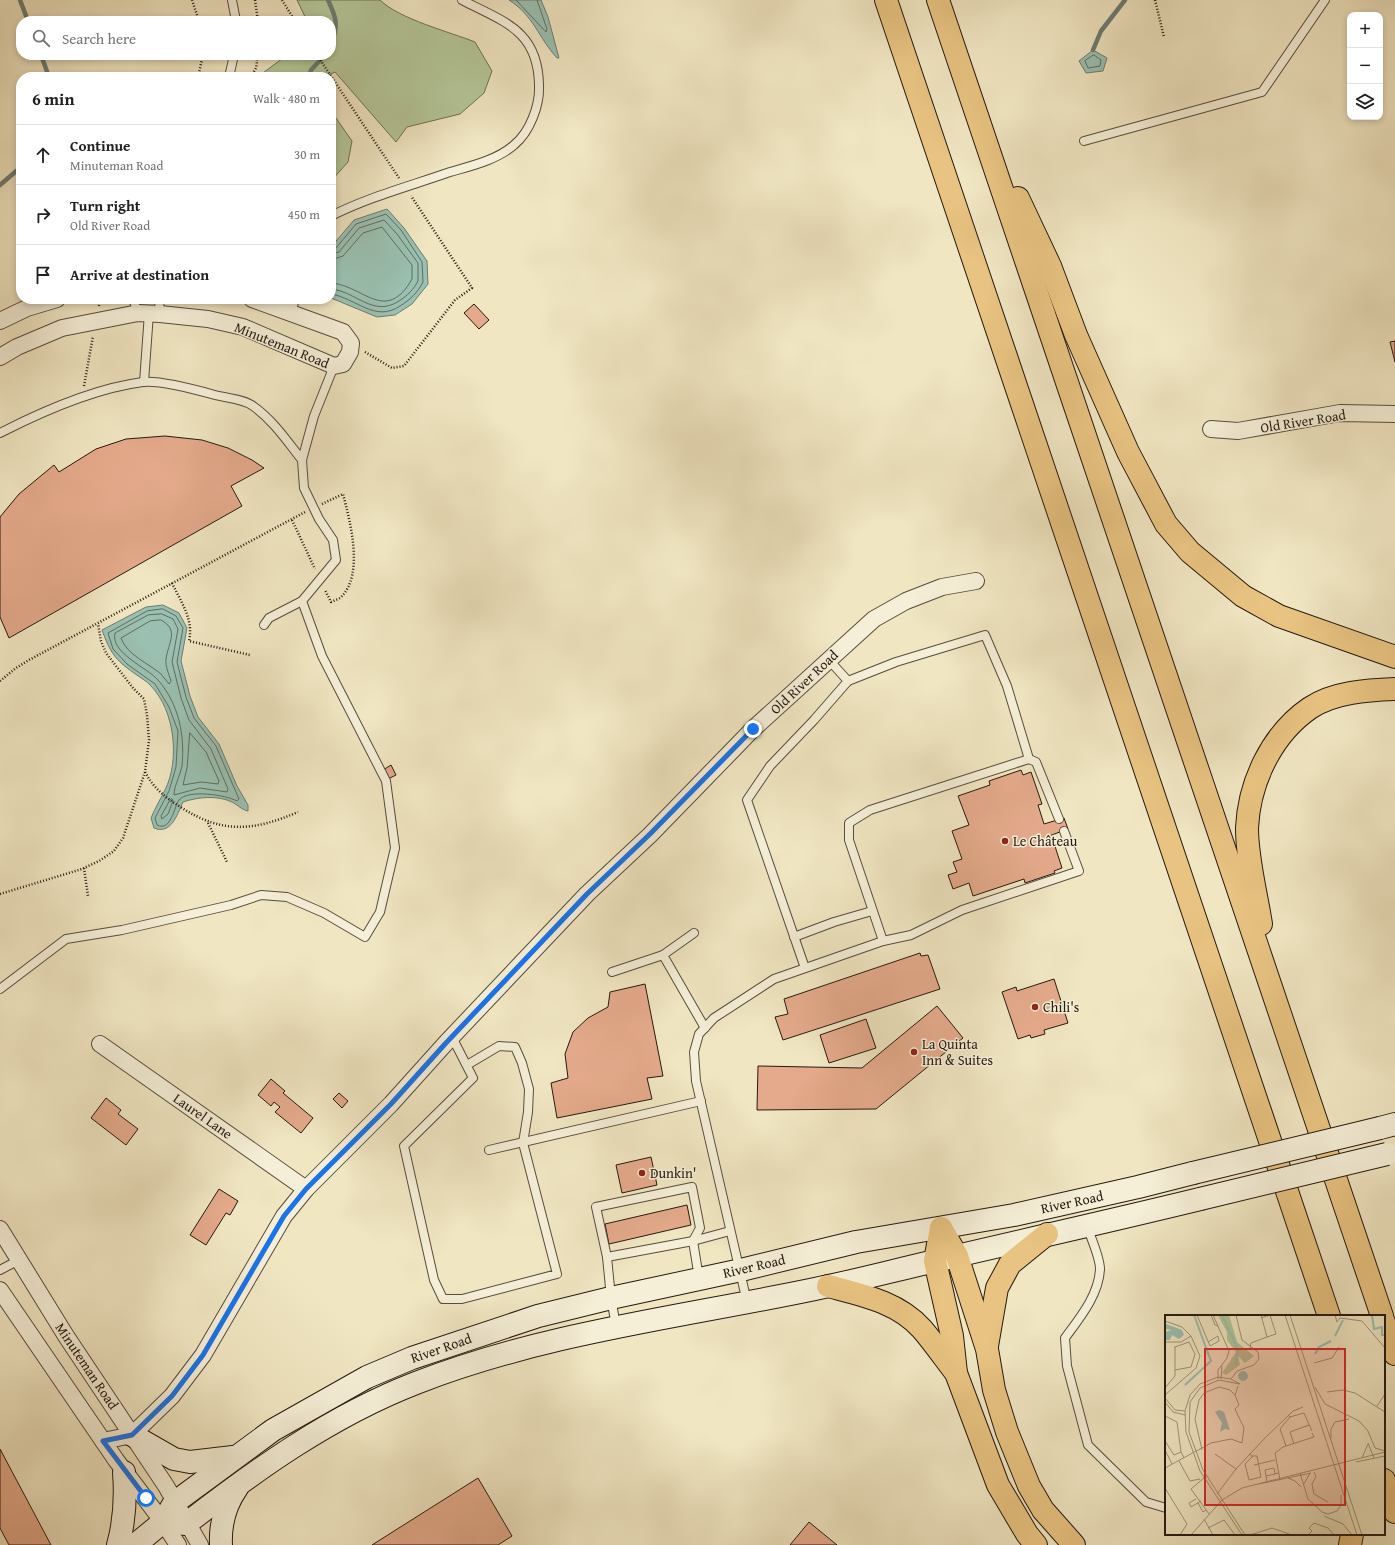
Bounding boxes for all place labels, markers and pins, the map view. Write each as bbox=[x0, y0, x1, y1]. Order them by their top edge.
place label: Le Château bbox=[1013, 831, 1078, 851]
marker: Le Château bbox=[1000, 836, 1010, 846]
place label: Chili's bbox=[1043, 997, 1079, 1017]
marker: Chili's bbox=[1030, 1002, 1040, 1012]
place label: La Quinta Inn & Suites bbox=[922, 1034, 993, 1070]
marker: La Quinta Inn & Suites bbox=[909, 1047, 919, 1057]
place label: Dunkin' bbox=[650, 1163, 696, 1183]
marker: Dunkin' bbox=[637, 1168, 647, 1178]

